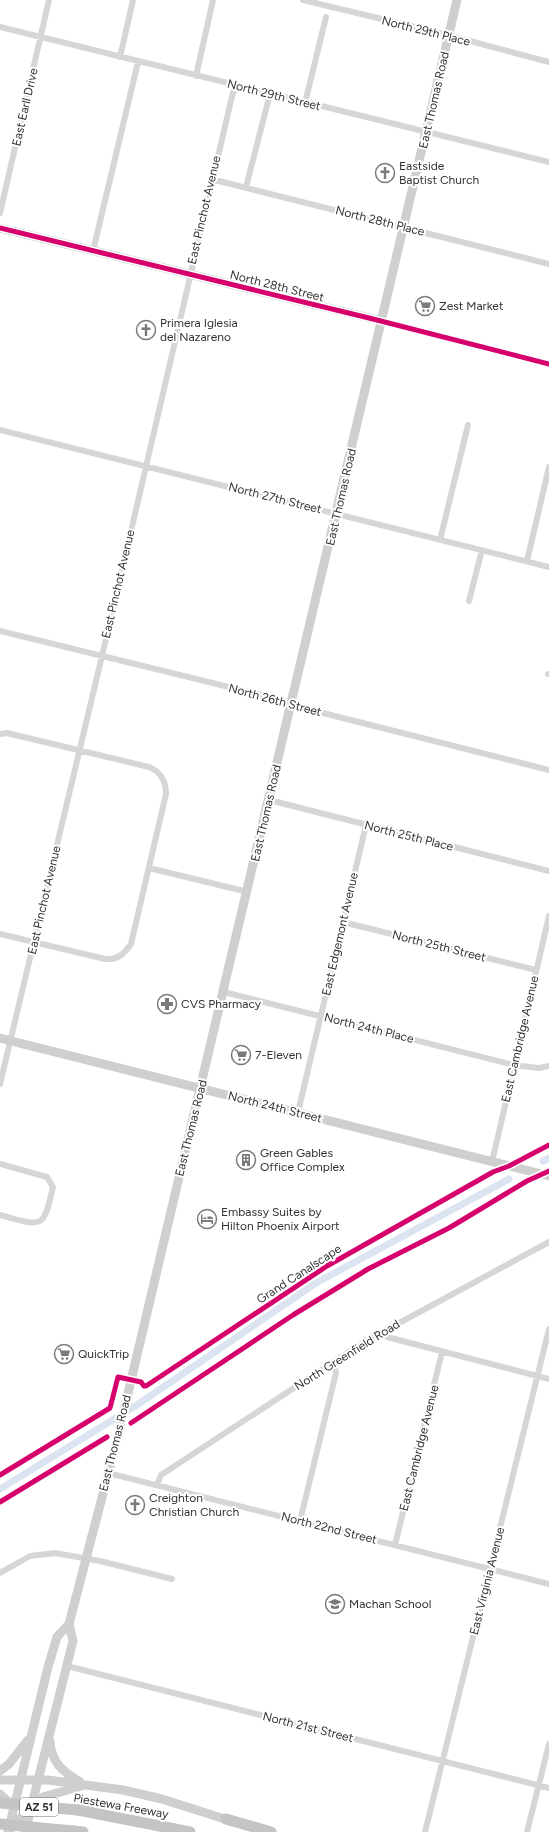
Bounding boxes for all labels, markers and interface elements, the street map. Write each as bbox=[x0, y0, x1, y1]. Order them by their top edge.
street label: North 29th Place bbox=[380, 13, 472, 49]
street label: East Thomas Road bbox=[416, 50, 452, 150]
street label: East Earll Drive bbox=[9, 66, 41, 147]
street label: North 29th Street bbox=[226, 77, 323, 113]
street label: East Pinchot Avenue bbox=[185, 154, 223, 266]
place label: Eastside Baptist Church bbox=[399, 159, 480, 187]
church icon: Eastside Baptist Church bbox=[374, 162, 396, 184]
street label: North 28th Place bbox=[334, 203, 427, 239]
street label: North 28th Street bbox=[229, 268, 326, 305]
supermarket icon: Zest Market bbox=[414, 295, 436, 317]
place label: Zest Market bbox=[439, 299, 504, 313]
place label: Primera Iglesia del Nazareno bbox=[160, 316, 238, 344]
church icon: Primera Iglesia del Nazareno bbox=[135, 319, 157, 341]
street label: East Thomas Road bbox=[323, 447, 359, 547]
street label: North 27th Street bbox=[227, 480, 323, 516]
street label: East Pinchot Avenue bbox=[99, 528, 137, 640]
street label: North 26th Street bbox=[227, 681, 324, 719]
street label: East Thomas Road bbox=[248, 763, 284, 863]
street label: North 25th Place bbox=[363, 818, 455, 854]
street label: East Pinchot Avenue bbox=[25, 844, 63, 956]
street label: East Edgemont Avenue bbox=[319, 871, 361, 997]
street label: North 25th Street bbox=[391, 928, 488, 965]
street label: East Cambridge Avenue bbox=[499, 974, 541, 1104]
pharmacy icon: CVS Pharmacy bbox=[156, 993, 178, 1015]
place label: CVS Pharmacy bbox=[181, 997, 262, 1011]
street label: North 24th Place bbox=[323, 1010, 416, 1046]
supermarket icon: 7-Eleven bbox=[230, 1044, 252, 1066]
place label: 7-Eleven bbox=[255, 1048, 302, 1062]
street label: East Thomas Road bbox=[172, 1078, 210, 1178]
street label: North 24th Street bbox=[227, 1089, 324, 1126]
place label: Green Gables Office Complex bbox=[260, 1146, 345, 1174]
building icon: Green Gables Office Complex bbox=[235, 1149, 257, 1171]
place label: Embassy Suites by Hilton Phoenix Airport bbox=[221, 1205, 340, 1233]
hotel icon: Embassy Suites by Hilton Phoenix Airport bbox=[196, 1208, 218, 1230]
street label: Grand Canalscape bbox=[254, 1241, 344, 1307]
street label: North Greenfield Road bbox=[292, 1317, 402, 1393]
supermarket icon: QuickTrip bbox=[53, 1343, 75, 1365]
place label: QuickTrip bbox=[78, 1347, 129, 1361]
street label: East Cambridge Avenue bbox=[397, 1383, 442, 1512]
street label: East Thomas Road bbox=[96, 1393, 134, 1493]
place label: Creighton Christian Church bbox=[149, 1491, 239, 1519]
church icon: Creighton Christian Church bbox=[124, 1494, 146, 1516]
street label: North 22nd Street bbox=[280, 1509, 379, 1547]
street label: East Virginia Avenue bbox=[467, 1525, 507, 1636]
school or university icon: Machan School bbox=[324, 1593, 346, 1615]
place label: Machan School bbox=[349, 1597, 431, 1611]
street label: North 21st Street bbox=[261, 1709, 355, 1745]
street label: Piestewa Freeway bbox=[72, 1791, 170, 1821]
road number: AZ 51 bbox=[20, 1798, 58, 1816]

